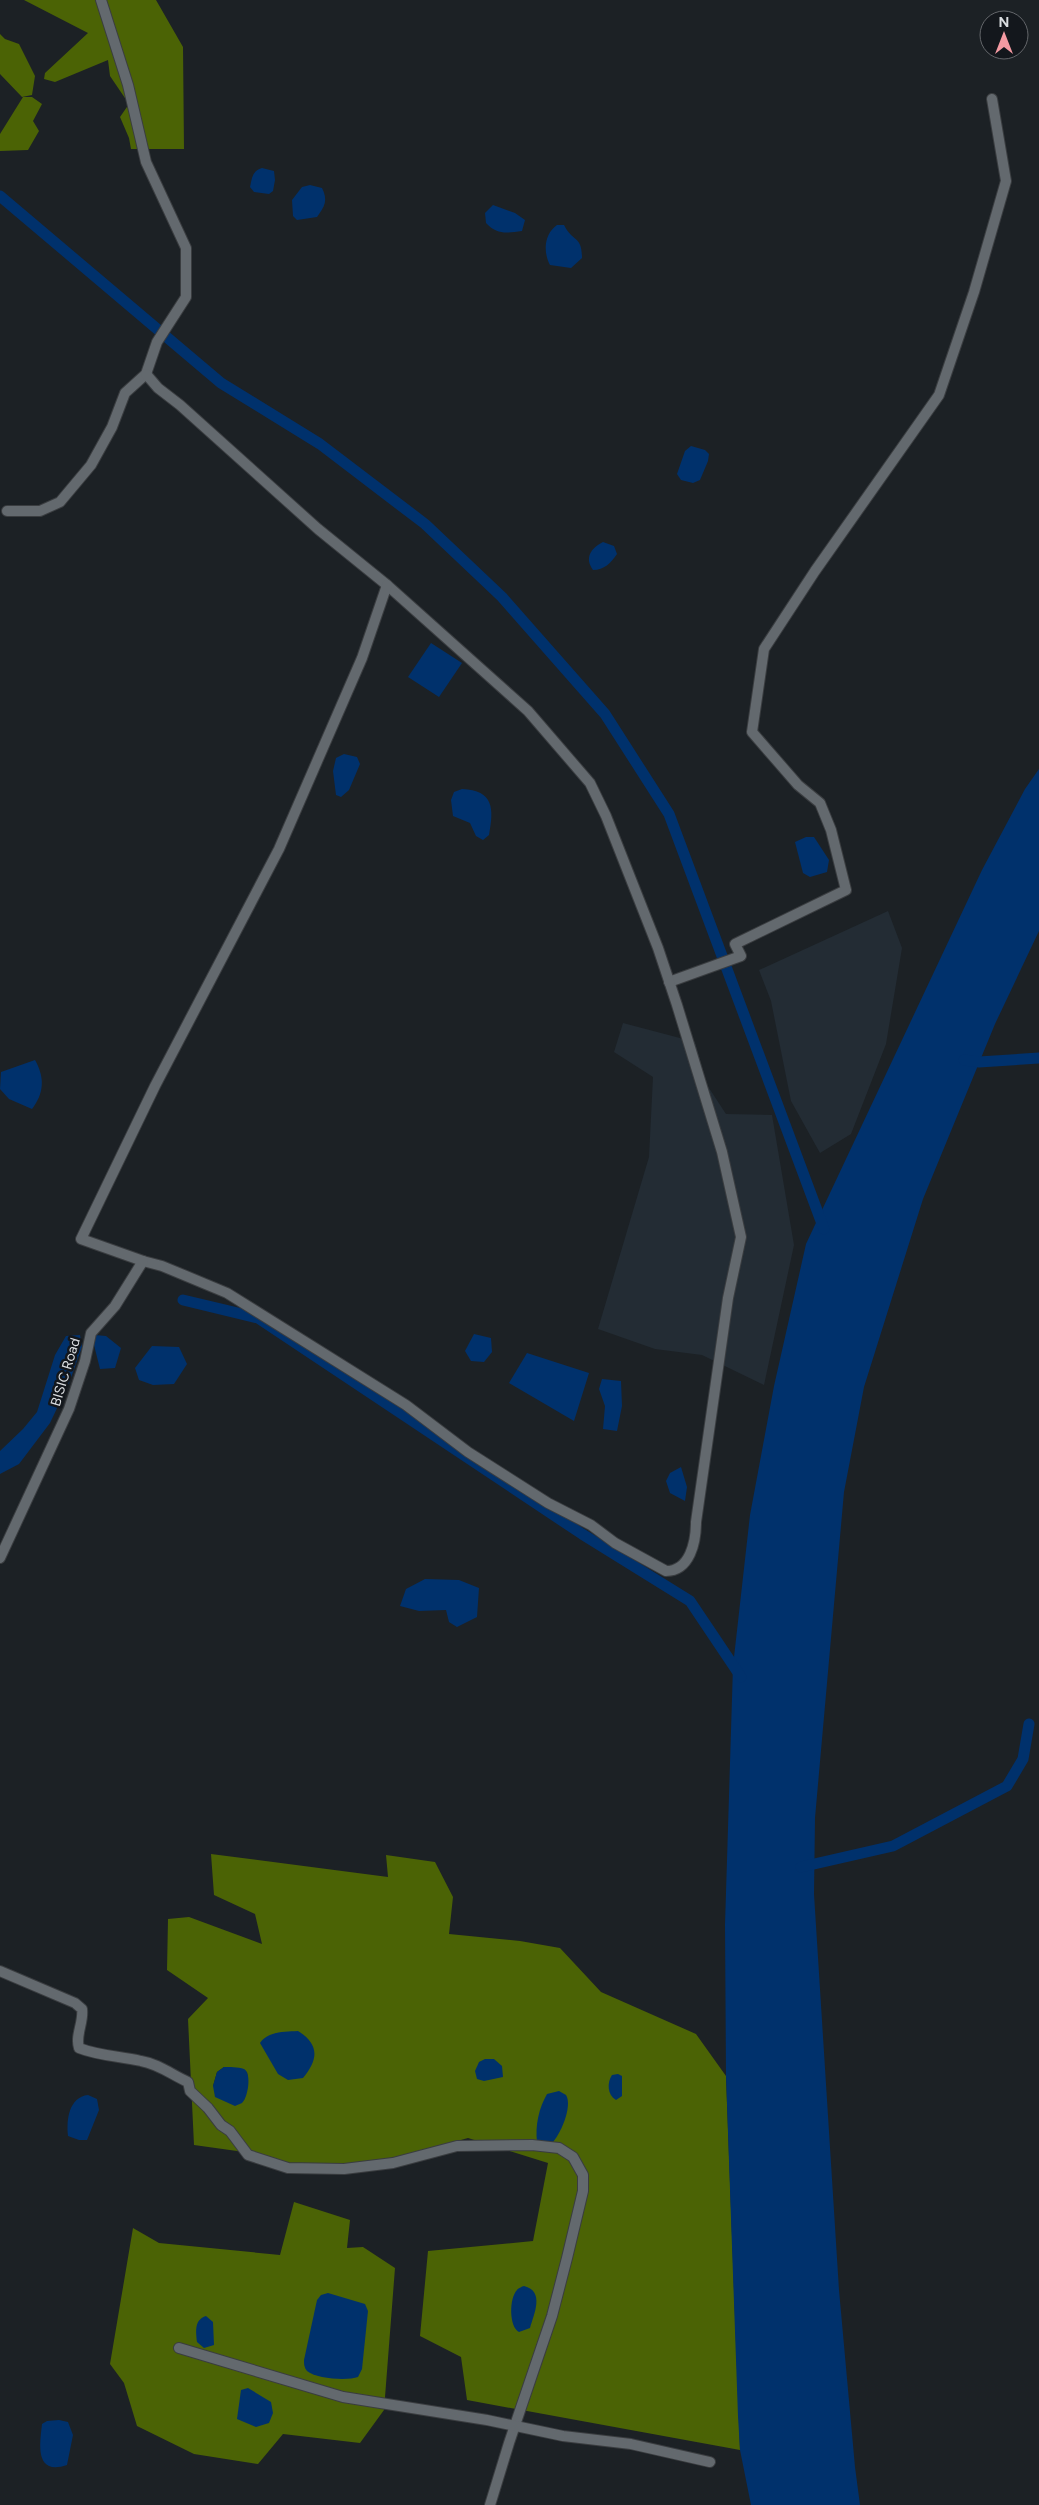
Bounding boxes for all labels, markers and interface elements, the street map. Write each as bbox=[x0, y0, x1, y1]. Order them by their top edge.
north arrow bbox=[979, 10, 1029, 60]
text: N bbox=[999, 14, 1009, 31]
street label: BISIC Road bbox=[47, 1336, 84, 1408]

